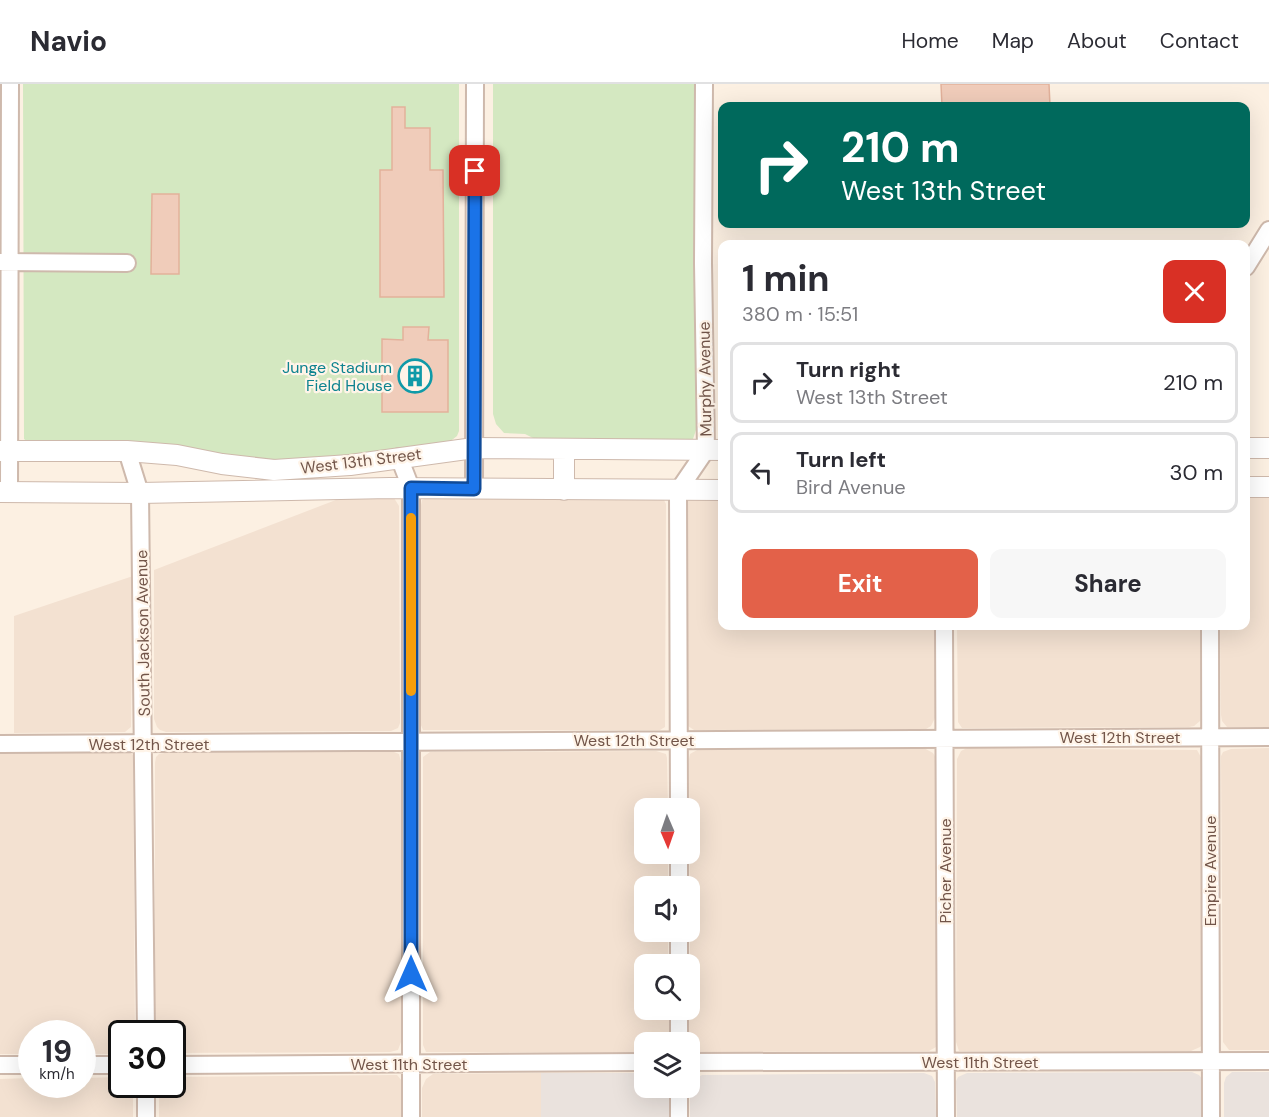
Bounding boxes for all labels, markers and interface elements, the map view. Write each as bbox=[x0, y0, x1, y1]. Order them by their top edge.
text: Navio bbox=[30, 23, 107, 60]
text: Home bbox=[901, 27, 959, 55]
text: Map bbox=[992, 27, 1034, 55]
text: About bbox=[1067, 27, 1127, 55]
text: Contact bbox=[1160, 27, 1239, 55]
text: 210 m bbox=[841, 120, 959, 175]
icon: right bbox=[742, 126, 820, 204]
pin bbox=[449, 145, 500, 196]
icon: arrive bbox=[458, 154, 491, 187]
text: West 13th Street bbox=[841, 173, 1046, 208]
text: 1 min bbox=[742, 255, 830, 302]
button: close bbox=[1163, 260, 1226, 323]
text: 380 m · 15:51 bbox=[742, 301, 858, 327]
street label: Murphy Avenue bbox=[693, 321, 717, 437]
text: Turn right bbox=[796, 355, 901, 384]
place label: Junge Stadium Field House bbox=[282, 357, 392, 396]
building icon: Junge Stadium Field House bbox=[397, 358, 433, 394]
icon: right bbox=[745, 366, 778, 399]
text: 210 m bbox=[1163, 368, 1223, 397]
text: West 13th Street bbox=[796, 384, 948, 410]
street label: West 13th Street bbox=[299, 443, 423, 479]
text: Turn left bbox=[796, 445, 886, 474]
icon: left bbox=[745, 456, 778, 489]
text: 30 m bbox=[1169, 458, 1223, 487]
text: Bird Avenue bbox=[796, 474, 906, 500]
button: Exit bbox=[742, 549, 978, 618]
button: Share bbox=[990, 549, 1226, 618]
street label: South Jackson Avenue bbox=[131, 550, 155, 716]
street label: West 12th Street bbox=[1059, 727, 1181, 748]
street label: West 12th Street bbox=[573, 730, 695, 751]
street label: West 12th Street bbox=[88, 734, 210, 755]
north arrow bbox=[634, 798, 700, 864]
map controls bbox=[634, 798, 700, 1098]
street label: Empire Avenue bbox=[1200, 816, 1221, 926]
street label: Picher Avenue bbox=[935, 818, 956, 924]
button: sound bbox=[634, 876, 700, 942]
position arrow bbox=[379, 942, 443, 1006]
button: search bbox=[634, 954, 700, 1020]
speed limit sign: 30 bbox=[108, 1020, 186, 1098]
text: 19 bbox=[42, 1032, 72, 1071]
button: layers bbox=[634, 1032, 700, 1098]
street label: West 11th Street bbox=[921, 1052, 1039, 1073]
street label: West 11th Street bbox=[350, 1054, 468, 1075]
text: km/h bbox=[39, 1064, 75, 1084]

